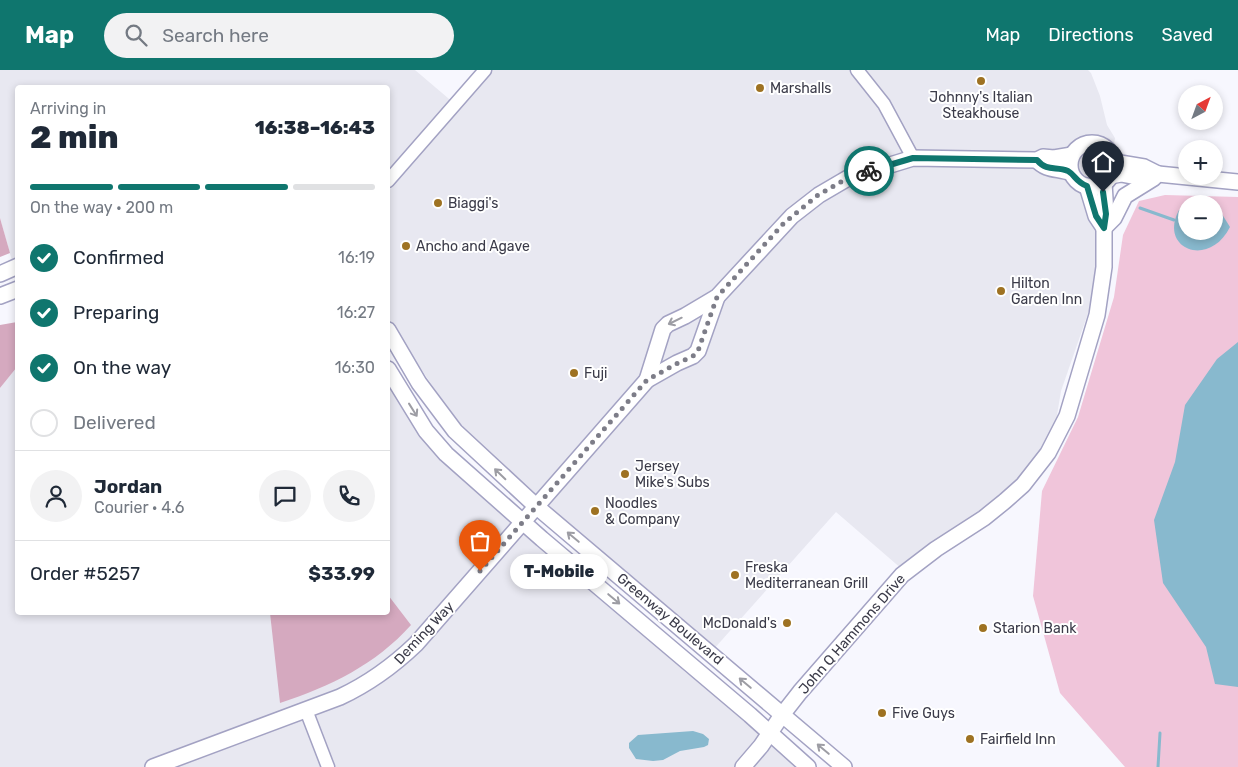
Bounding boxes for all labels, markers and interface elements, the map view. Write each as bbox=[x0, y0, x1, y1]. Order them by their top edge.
search box bbox=[104, 13, 454, 58]
text: Map bbox=[25, 21, 74, 49]
icon: search bbox=[122, 21, 150, 49]
text: Search here bbox=[162, 24, 269, 47]
text: Map bbox=[985, 24, 1020, 46]
text: Directions bbox=[1048, 24, 1134, 46]
text: Saved bbox=[1162, 24, 1213, 46]
marker: Johnny's Italian Steakhouse bbox=[975, 75, 987, 87]
place label: Marshalls bbox=[770, 80, 832, 97]
marker: Marshalls bbox=[754, 82, 766, 94]
north arrow bbox=[1178, 85, 1222, 130]
map controls bbox=[1178, 85, 1223, 240]
place label: Johnny's Italian Steakhouse bbox=[929, 89, 1033, 122]
text: Arriving in bbox=[30, 99, 106, 118]
text: 16:38–16:43 bbox=[255, 116, 375, 139]
text: 2 min bbox=[30, 118, 119, 156]
button: + bbox=[1178, 140, 1223, 185]
pin bbox=[1082, 141, 1124, 192]
courier bbox=[844, 146, 894, 196]
icon: home bbox=[1089, 148, 1117, 176]
icon: bike bbox=[855, 157, 883, 185]
place label: Biaggi's bbox=[448, 195, 498, 212]
button: − bbox=[1178, 195, 1223, 240]
marker: Biaggi's bbox=[432, 197, 444, 209]
text: On the way · 200 m bbox=[30, 198, 173, 217]
place label: Ancho and Agave bbox=[416, 238, 530, 255]
marker: Ancho and Agave bbox=[400, 240, 412, 252]
icon: check bbox=[30, 244, 58, 272]
text: Confirmed bbox=[73, 246, 164, 269]
text: 16:19 bbox=[338, 248, 375, 267]
place label: Hilton Garden Inn bbox=[1011, 275, 1082, 308]
marker: Hilton Garden Inn bbox=[995, 285, 1007, 297]
icon: check bbox=[30, 299, 58, 327]
text: Preparing bbox=[73, 301, 159, 324]
text: 16:27 bbox=[337, 303, 375, 322]
one-way arrow bbox=[668, 317, 683, 326]
icon: check bbox=[30, 354, 58, 382]
text: On the way bbox=[73, 356, 171, 379]
text: 16:30 bbox=[335, 358, 375, 377]
place label: Fuji bbox=[584, 365, 607, 382]
marker: Fuji bbox=[568, 367, 580, 379]
one-way arrow bbox=[408, 403, 418, 417]
text: Delivered bbox=[73, 411, 156, 434]
place label: Jersey Mike's Subs bbox=[635, 458, 710, 491]
one-way arrow bbox=[494, 468, 507, 480]
marker: Jersey Mike's Subs bbox=[619, 468, 631, 480]
button: person bbox=[30, 470, 82, 522]
button: chat bbox=[259, 470, 311, 522]
button: phone bbox=[323, 470, 375, 522]
text: Jordan bbox=[94, 475, 162, 498]
place label: Noodles & Company bbox=[605, 495, 680, 528]
text: Courier · 4.6 bbox=[94, 498, 184, 517]
marker: Noodles & Company bbox=[589, 505, 601, 517]
pin bbox=[459, 520, 501, 571]
icon: bag bbox=[466, 527, 494, 555]
one-way arrow bbox=[567, 532, 580, 543]
callout: T-Mobile bbox=[510, 554, 608, 588]
place label: Freska Mediterranean Grill bbox=[745, 559, 868, 592]
text: Order #5257 bbox=[30, 562, 140, 585]
text: $33.99 bbox=[308, 562, 375, 585]
text: T-Mobile bbox=[524, 562, 594, 581]
marker: Freska Mediterranean Grill bbox=[729, 569, 741, 581]
street label: Greenway Boulevard bbox=[613, 570, 727, 668]
street label: John Q Hammons Drive bbox=[795, 570, 909, 698]
one-way arrow bbox=[607, 593, 620, 605]
street label: Deming Way bbox=[391, 598, 458, 668]
place label: McDonald's bbox=[703, 615, 777, 632]
marker: McDonald's bbox=[781, 617, 793, 629]
place label: Starion Bank bbox=[993, 620, 1077, 637]
marker: Starion Bank bbox=[977, 622, 989, 634]
one-way arrow bbox=[739, 677, 752, 689]
place label: Five Guys bbox=[892, 705, 955, 722]
marker: Five Guys bbox=[876, 707, 888, 719]
place label: Fairfield Inn bbox=[980, 731, 1056, 748]
marker: Fairfield Inn bbox=[964, 733, 976, 745]
one-way arrow bbox=[816, 743, 829, 754]

